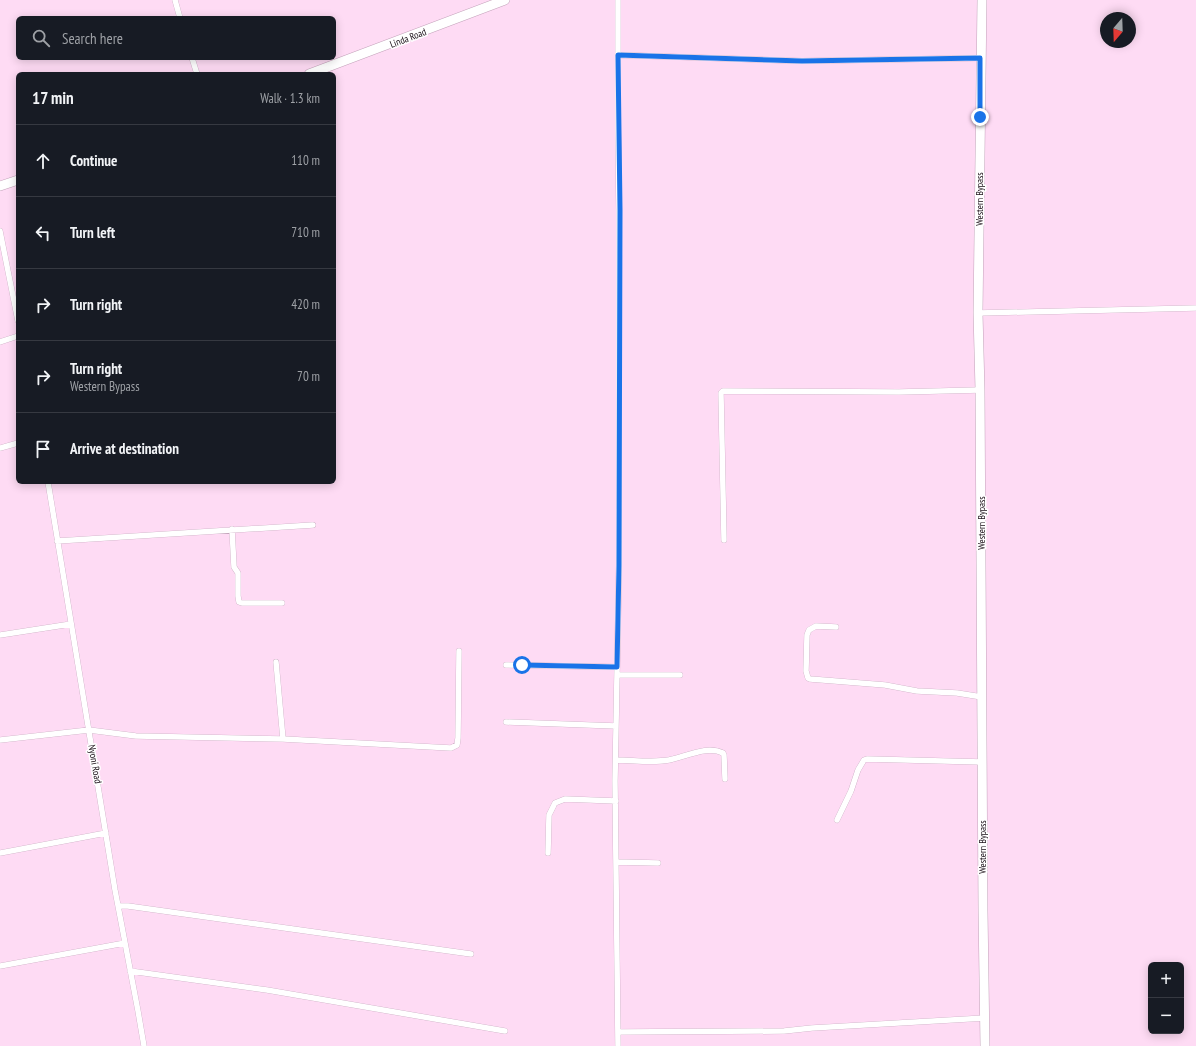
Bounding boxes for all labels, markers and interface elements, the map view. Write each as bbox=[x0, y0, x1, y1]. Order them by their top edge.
north arrow bbox=[1100, 12, 1136, 48]
search box bbox=[16, 16, 336, 60]
street label: Linda Road bbox=[388, 25, 428, 51]
icon: search bbox=[30, 27, 52, 49]
text: Search here bbox=[62, 29, 123, 48]
text: 17 min bbox=[32, 87, 74, 109]
text: Walk · 1.3 km bbox=[260, 90, 320, 107]
route end bbox=[971, 108, 989, 126]
icon: ahead bbox=[32, 150, 54, 172]
text: Continue bbox=[70, 151, 117, 170]
text: 110 m bbox=[291, 152, 320, 169]
street label: Western Bypass bbox=[973, 172, 986, 226]
icon: left bbox=[32, 222, 54, 244]
text: Turn left bbox=[70, 223, 115, 242]
text: 710 m bbox=[291, 224, 320, 241]
icon: right bbox=[32, 294, 54, 316]
text: Turn right bbox=[70, 295, 122, 314]
text: 420 m bbox=[291, 296, 320, 313]
text: Turn right bbox=[70, 359, 122, 378]
icon: right bbox=[32, 366, 54, 388]
text: 70 m bbox=[297, 368, 320, 385]
text: Western Bypass bbox=[70, 378, 140, 395]
icon: arrive bbox=[32, 438, 54, 460]
text: Arrive at destination bbox=[70, 439, 179, 458]
street label: Western Bypass bbox=[975, 496, 988, 550]
route start bbox=[513, 656, 531, 674]
street label: Nyoni Road bbox=[85, 744, 105, 784]
street label: Western Bypass bbox=[976, 820, 989, 874]
map controls bbox=[1148, 962, 1184, 1034]
button: + bbox=[1148, 962, 1184, 998]
button: − bbox=[1148, 998, 1184, 1034]

